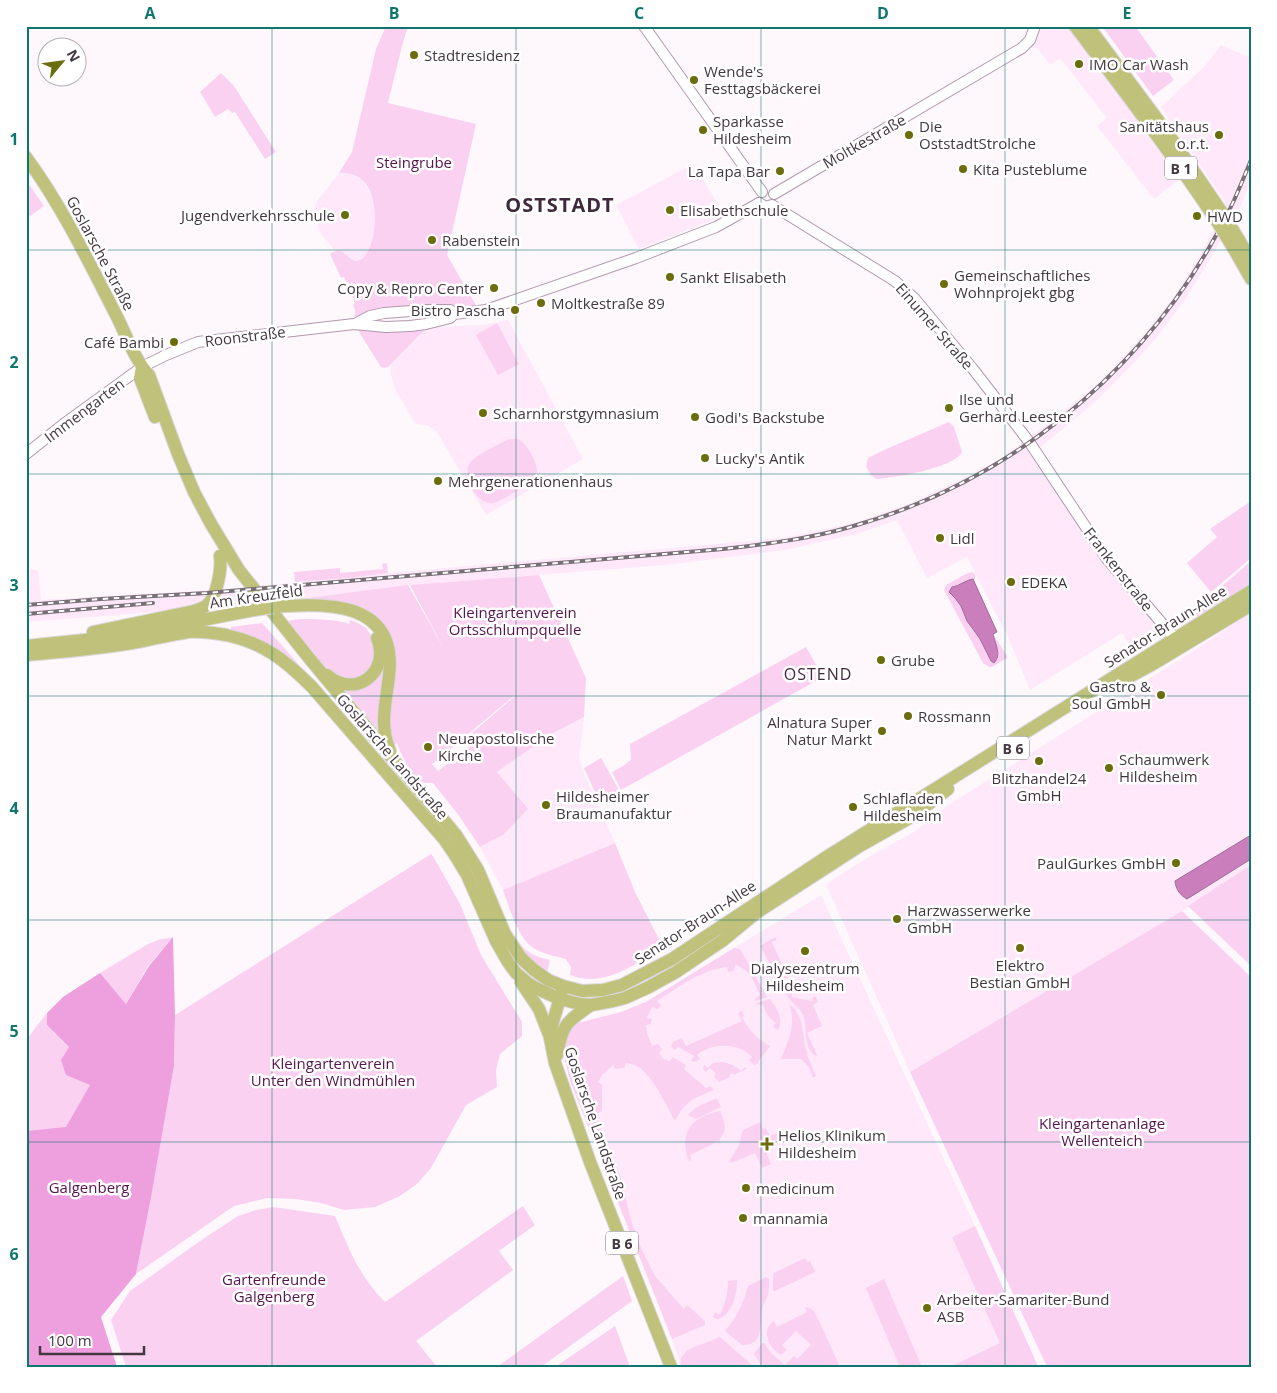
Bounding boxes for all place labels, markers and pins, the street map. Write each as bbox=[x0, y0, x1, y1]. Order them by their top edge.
place label: Stadtresidenz bbox=[424, 45, 520, 65]
marker: Stadtresidenz bbox=[408, 49, 420, 61]
place label: IMO Car Wash bbox=[1089, 54, 1189, 74]
marker: IMO Car Wash bbox=[1073, 58, 1085, 70]
place label: Wende's Festtagsbäckerei bbox=[704, 61, 821, 98]
marker: Wende's Festtagsbäckerei bbox=[688, 74, 700, 86]
place label: Sparkasse Hildesheim bbox=[713, 111, 792, 148]
place label: Die OststadtStrolche bbox=[919, 116, 1036, 153]
place label: Sanitätshaus o.r.t. bbox=[1119, 116, 1209, 153]
marker: Sparkasse Hildesheim bbox=[697, 124, 709, 136]
marker: Die OststadtStrolche bbox=[903, 129, 915, 141]
marker: Sanitätshaus o.r.t. bbox=[1213, 129, 1225, 141]
place label: Kita Pusteblume bbox=[973, 159, 1087, 179]
place label: La Tapa Bar bbox=[688, 161, 770, 181]
marker: Kita Pusteblume bbox=[957, 163, 969, 175]
marker: La Tapa Bar bbox=[774, 165, 786, 177]
place label: Elisabethschule bbox=[680, 200, 788, 220]
marker: Elisabethschule bbox=[664, 204, 676, 216]
place label: Jugendverkehrsschule bbox=[179, 205, 335, 225]
place label: HWD bbox=[1207, 206, 1243, 226]
marker: Jugendverkehrsschule bbox=[339, 209, 351, 221]
marker: HWD bbox=[1191, 210, 1203, 222]
place label: Rabenstein bbox=[442, 230, 520, 250]
marker: Rabenstein bbox=[426, 234, 438, 246]
place label: Gemeinschaftliches Wohnprojekt gbg bbox=[954, 265, 1090, 302]
place label: Sankt Elisabeth bbox=[680, 267, 786, 287]
marker: Sankt Elisabeth bbox=[664, 271, 676, 283]
place label: Copy & Repro Center bbox=[337, 278, 484, 298]
marker: Gemeinschaftliches Wohnprojekt gbg bbox=[938, 278, 950, 290]
marker: Copy & Repro Center bbox=[488, 282, 500, 294]
place label: Moltkestraße 89 bbox=[551, 293, 665, 313]
marker: Moltkestraße 89 bbox=[535, 297, 547, 309]
place label: Bistro Pascha bbox=[411, 300, 505, 320]
marker: Bistro Pascha bbox=[509, 304, 521, 316]
place label: Café Bambi bbox=[84, 332, 164, 352]
marker: Café Bambi bbox=[168, 336, 180, 348]
place label: Ilse und Gerhard Leester bbox=[959, 389, 1073, 426]
marker: Ilse und Gerhard Leester bbox=[943, 402, 955, 414]
place label: Scharnhorstgymnasium bbox=[493, 403, 659, 423]
marker: Scharnhorstgymnasium bbox=[477, 407, 489, 419]
place label: Godi's Backstube bbox=[705, 407, 825, 427]
marker: Godi's Backstube bbox=[689, 411, 701, 423]
place label: Lucky's Antik bbox=[715, 448, 805, 468]
marker: Lucky's Antik bbox=[699, 452, 711, 464]
place label: Mehrgenerationenhaus bbox=[448, 471, 613, 491]
marker: Mehrgenerationenhaus bbox=[432, 475, 444, 487]
place label: Lidl bbox=[950, 528, 975, 548]
marker: Lidl bbox=[934, 532, 946, 544]
place label: EDEKA bbox=[1021, 572, 1068, 592]
marker: EDEKA bbox=[1005, 576, 1017, 588]
place label: Grube bbox=[891, 650, 935, 670]
marker: Grube bbox=[875, 654, 887, 666]
place label: Gastro & Soul GmbH bbox=[1072, 676, 1151, 713]
marker: Gastro & Soul GmbH bbox=[1155, 689, 1167, 701]
place label: Rossmann bbox=[918, 706, 991, 726]
marker: Rossmann bbox=[902, 710, 914, 722]
place label: Alnatura Super Natur Markt bbox=[767, 712, 872, 749]
marker: Alnatura Super Natur Markt bbox=[876, 725, 888, 737]
place label: Neuapostolische Kirche bbox=[438, 728, 555, 765]
marker: Neuapostolische Kirche bbox=[422, 741, 434, 753]
place label: Schaumwerk Hildesheim bbox=[1119, 749, 1209, 786]
marker: Blitzhandel24 GmbH bbox=[1033, 755, 1045, 767]
marker: Schaumwerk Hildesheim bbox=[1103, 762, 1115, 774]
place label: Blitzhandel24 GmbH bbox=[992, 768, 1087, 805]
place label: Hildesheimer Braumanufaktur bbox=[556, 786, 672, 823]
place label: Schlafladen Hildesheim bbox=[863, 788, 944, 825]
marker: Hildesheimer Braumanufaktur bbox=[540, 799, 552, 811]
marker: Schlafladen Hildesheim bbox=[847, 801, 859, 813]
place label: PaulGurkes GmbH bbox=[1037, 853, 1166, 873]
marker: PaulGurkes GmbH bbox=[1170, 857, 1182, 869]
place label: Harzwasserwerke GmbH bbox=[907, 900, 1031, 937]
marker: Harzwasserwerke GmbH bbox=[891, 913, 903, 925]
marker: Elektro Bestian GmbH bbox=[1014, 942, 1026, 954]
marker: Dialysezentrum Hildesheim bbox=[799, 945, 811, 957]
place label: Elektro Bestian GmbH bbox=[970, 955, 1070, 992]
place label: Dialysezentrum Hildesheim bbox=[750, 958, 860, 995]
place label: Helios Klinikum Hildesheim bbox=[778, 1125, 886, 1162]
marker: Helios Klinikum Hildesheim bbox=[760, 1137, 774, 1151]
place label: medicinum bbox=[756, 1178, 835, 1198]
marker: medicinum bbox=[740, 1182, 752, 1194]
place label: mannamia bbox=[753, 1208, 828, 1228]
marker: mannamia bbox=[737, 1212, 749, 1224]
place label: Arbeiter-Samariter-Bund ASB bbox=[937, 1289, 1109, 1326]
marker: Arbeiter-Samariter-Bund ASB bbox=[921, 1302, 933, 1314]

